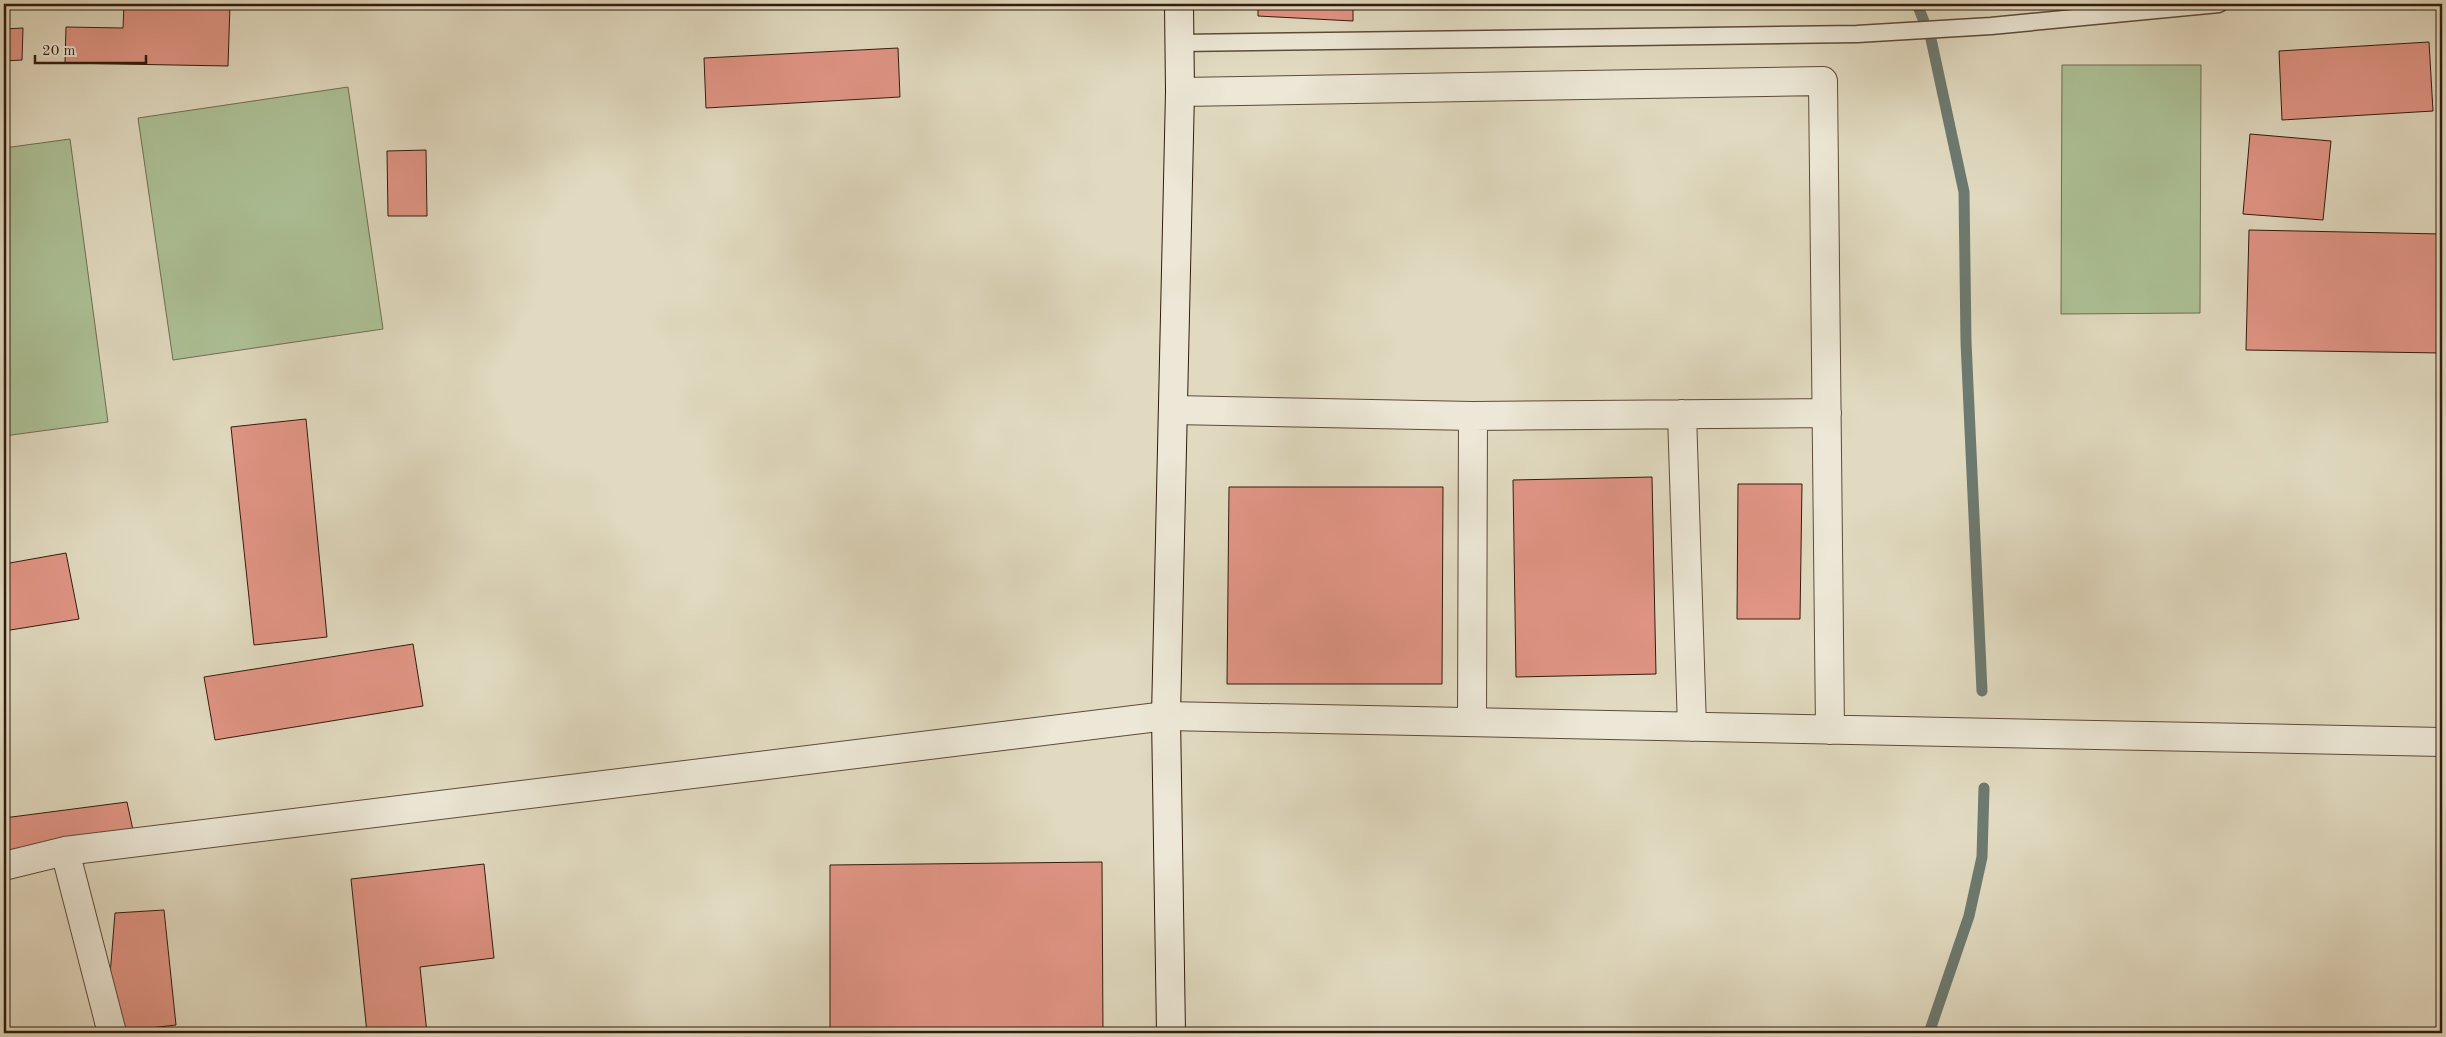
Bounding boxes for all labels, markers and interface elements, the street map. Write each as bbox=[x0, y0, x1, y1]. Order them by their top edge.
scale bar bbox=[35, 32, 146, 64]
text: 20 m bbox=[42, 44, 76, 59]

